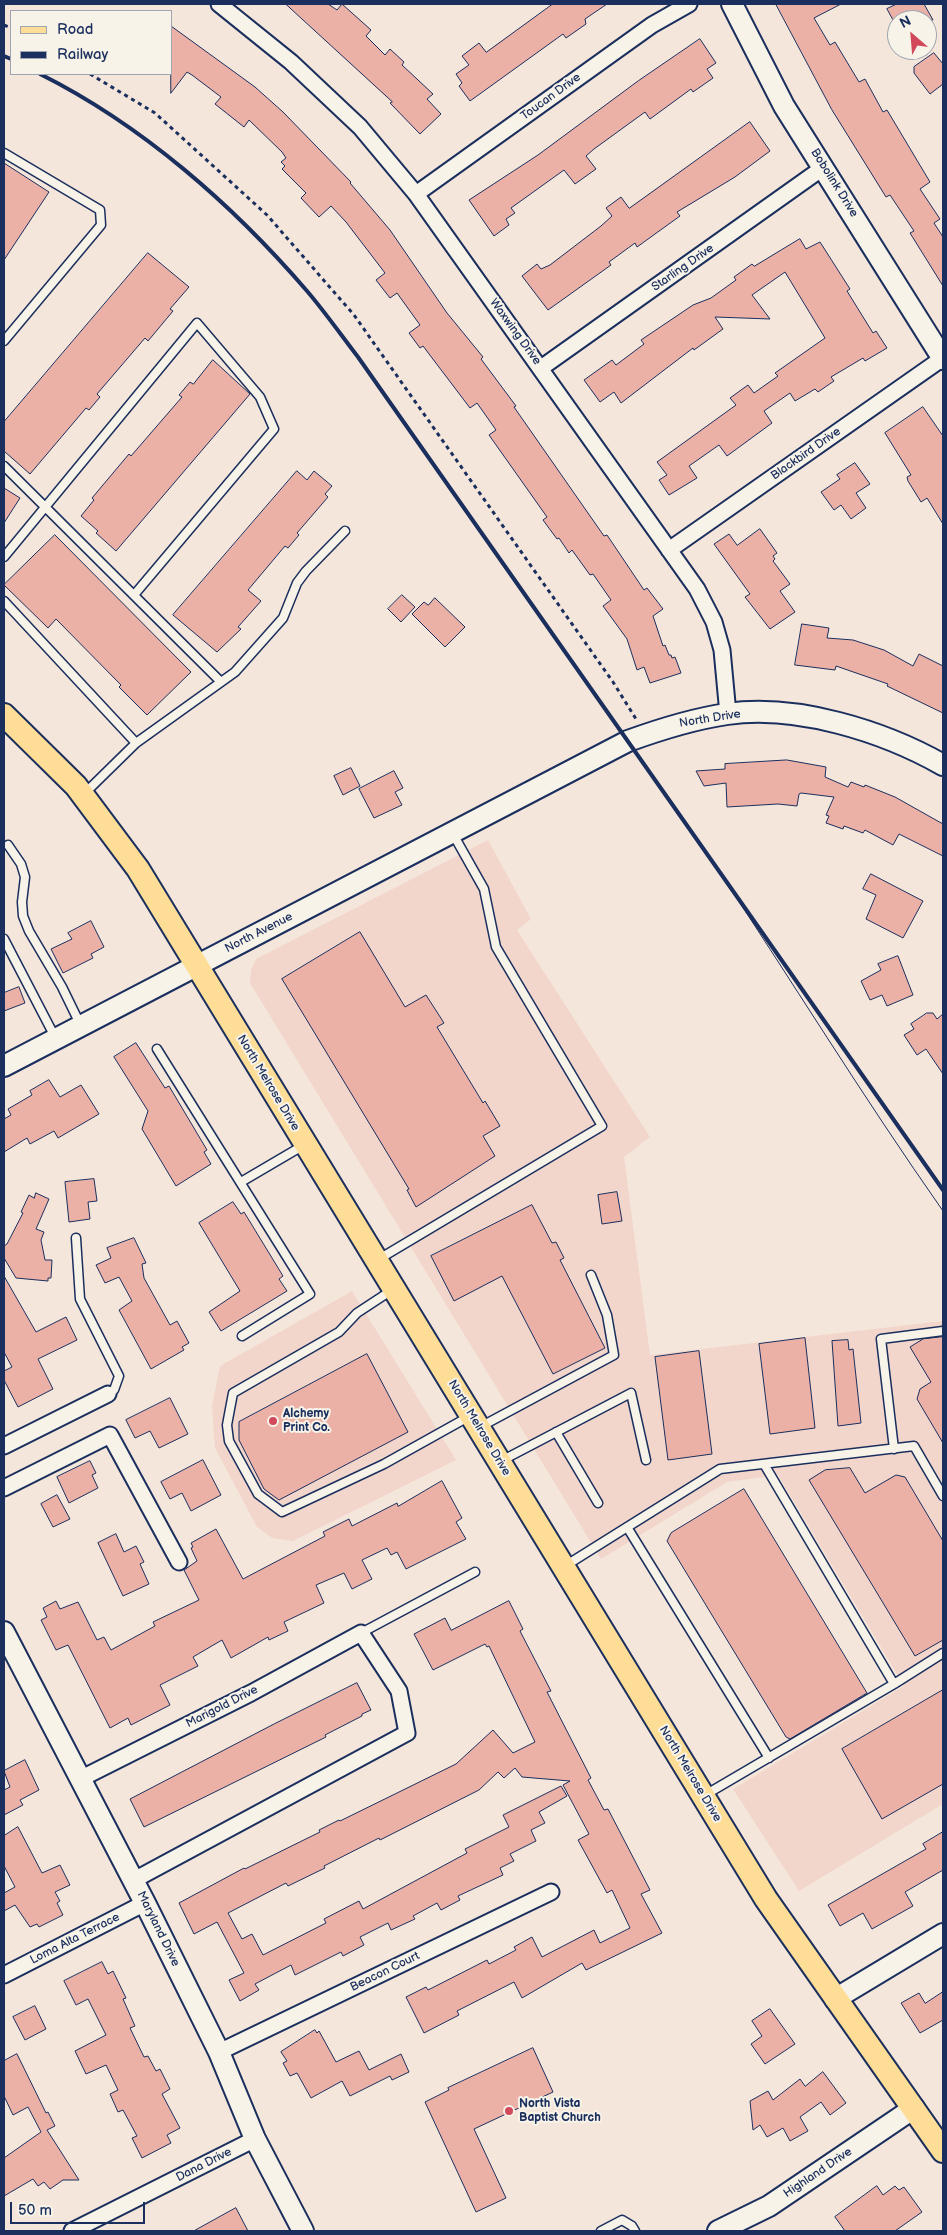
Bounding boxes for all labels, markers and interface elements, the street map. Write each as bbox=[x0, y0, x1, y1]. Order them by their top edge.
legend bbox=[10, 10, 172, 75]
north arrow bbox=[887, 10, 937, 60]
text: N bbox=[897, 12, 914, 32]
text: Road bbox=[57, 20, 93, 39]
text: Railway bbox=[57, 45, 108, 64]
street label: Toucan Drive bbox=[518, 70, 584, 124]
street label: Bobolink Drive bbox=[807, 146, 861, 220]
street label: Starling Drive bbox=[649, 241, 717, 295]
street label: Waxwing Drive bbox=[486, 296, 544, 368]
street label: Blackbird Drive bbox=[768, 425, 844, 483]
street label: North Drive bbox=[678, 707, 742, 731]
street label: North Avenue bbox=[223, 910, 295, 956]
street label: North Melrose Drive bbox=[234, 1032, 302, 1134]
street label: North Melrose Drive bbox=[445, 1377, 513, 1479]
place label: Alchemy Print Co. bbox=[283, 1407, 330, 1435]
marker: Alchemy Print Co. bbox=[267, 1415, 279, 1427]
street label: Marigold Drive bbox=[184, 1683, 260, 1731]
street label: North Melrose Drive bbox=[656, 1723, 724, 1825]
street label: Maryland Drive bbox=[134, 1889, 182, 1969]
street label: Loma Alta Terrace bbox=[28, 1910, 122, 1968]
street label: Beacon Court bbox=[348, 1949, 422, 1995]
place label: North Vista Baptist Church bbox=[519, 2097, 601, 2125]
marker: North Vista Baptist Church bbox=[503, 2105, 515, 2117]
street label: Dana Drive bbox=[174, 2145, 234, 2185]
street label: Highland Drive bbox=[781, 2145, 855, 2201]
scale bar bbox=[12, 2192, 148, 2224]
text: 50 m bbox=[18, 2201, 52, 2220]

